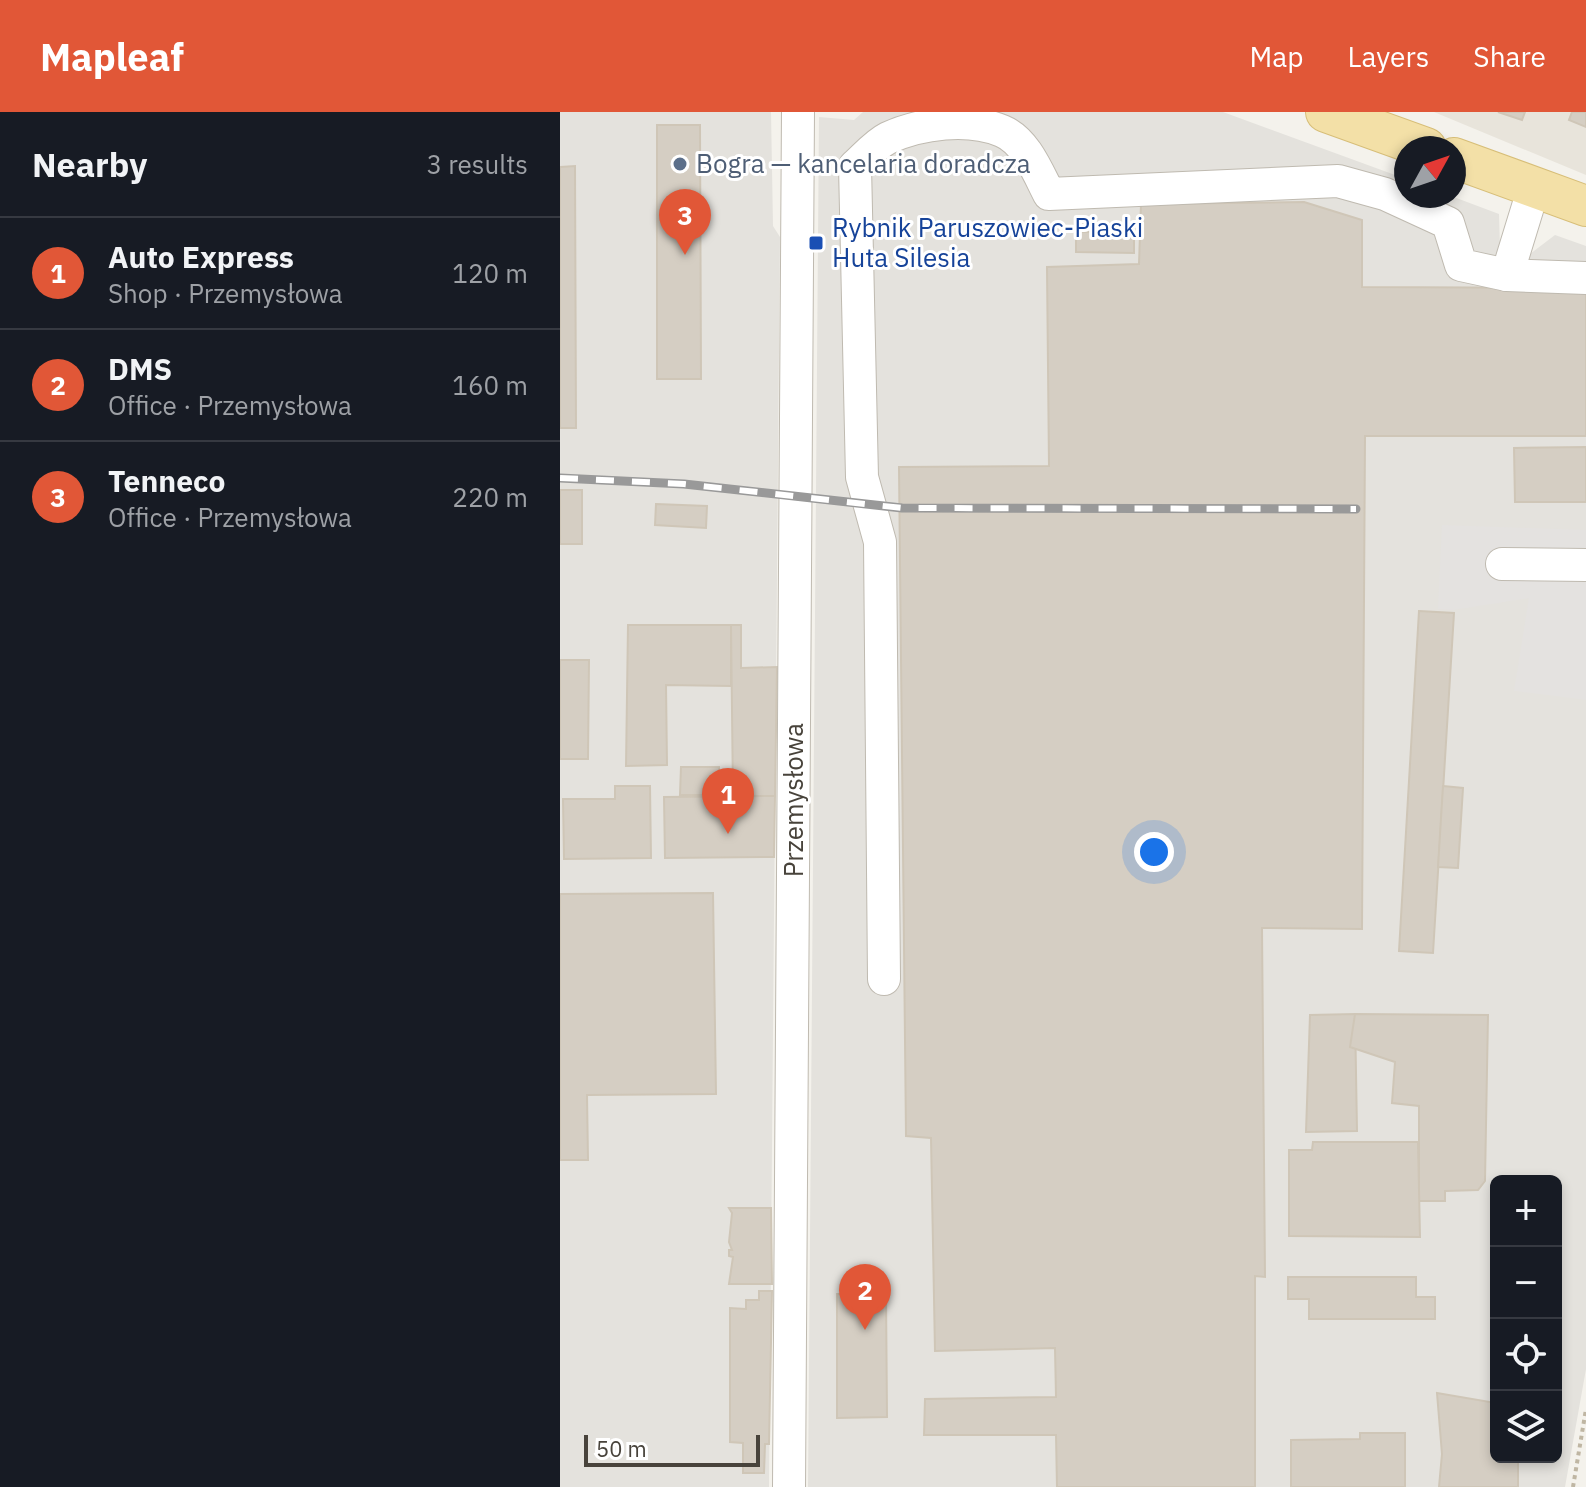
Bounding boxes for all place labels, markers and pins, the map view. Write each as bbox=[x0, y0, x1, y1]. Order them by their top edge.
place label: Bogra — kancelaria doradcza bbox=[696, 146, 1031, 180]
marker: Bogra — kancelaria doradcza bbox=[671, 155, 689, 173]
pin: 3 bbox=[659, 189, 711, 255]
place label: Rybnik Paruszowiec-Piaski Huta Silesia bbox=[832, 210, 1143, 274]
marker: Rybnik Paruszowiec-Piaski Huta Silesia bbox=[807, 234, 825, 252]
pin: 1 bbox=[702, 768, 754, 834]
pin: 2 bbox=[839, 1264, 891, 1330]

